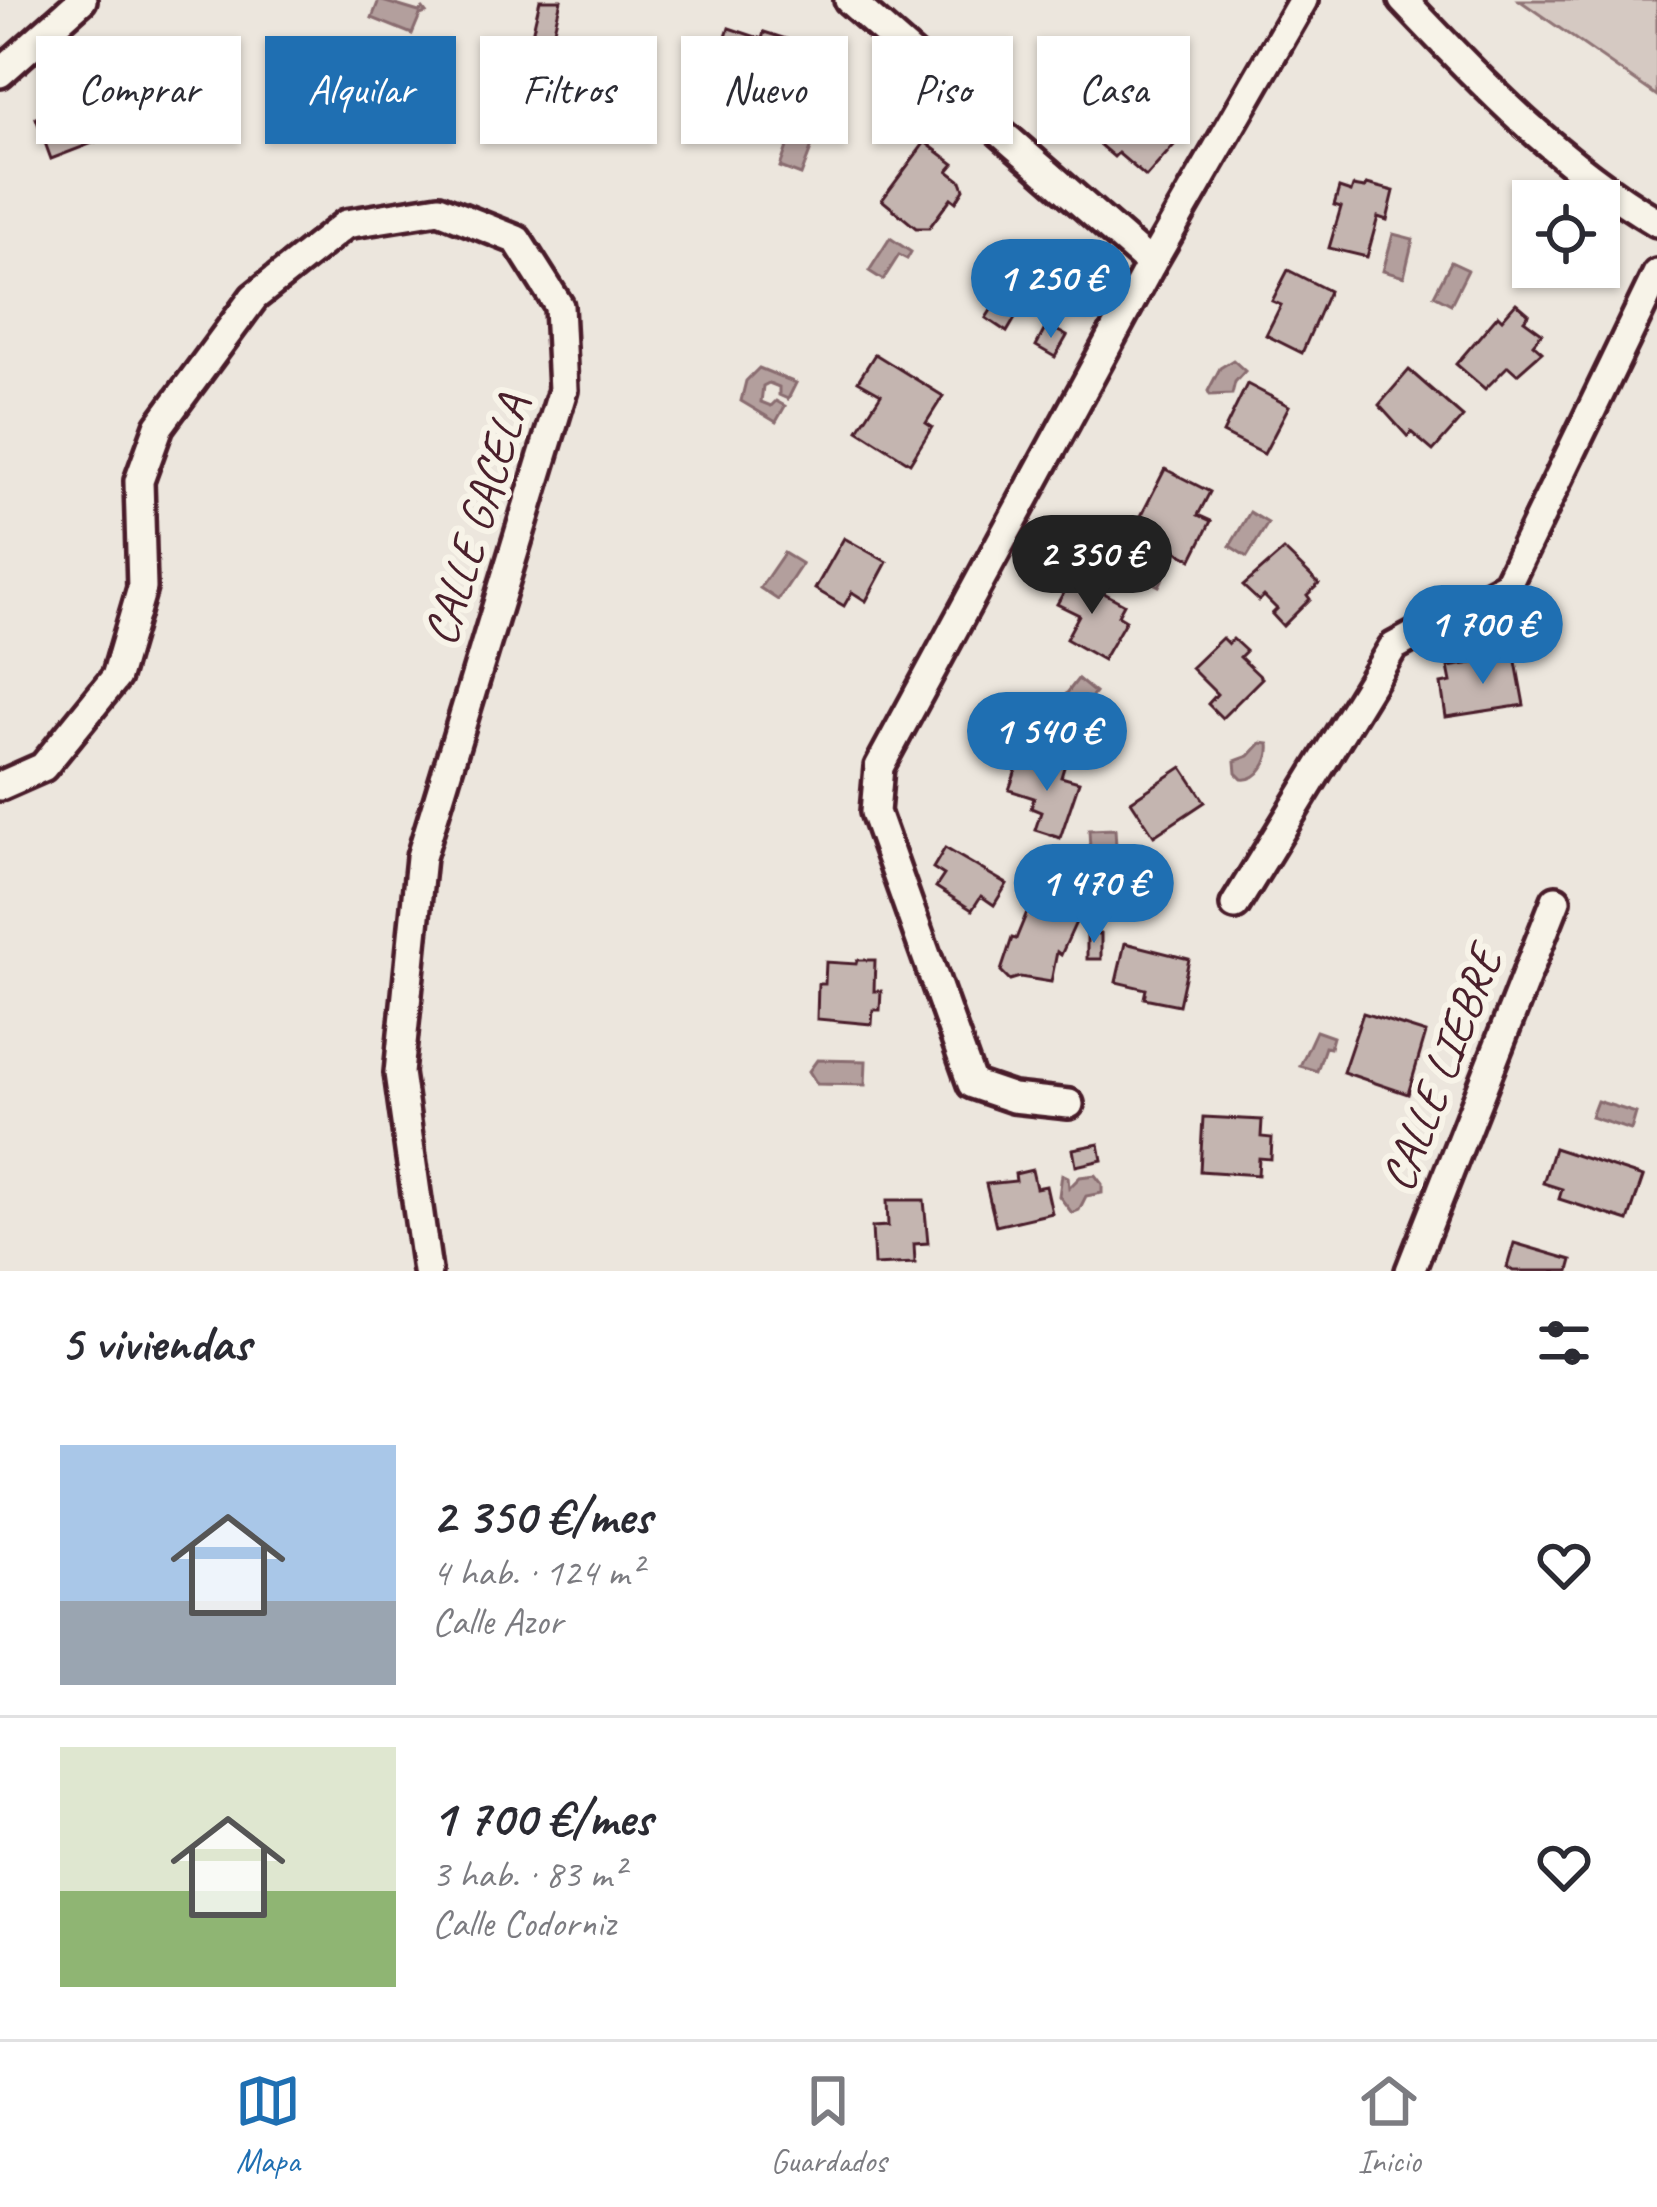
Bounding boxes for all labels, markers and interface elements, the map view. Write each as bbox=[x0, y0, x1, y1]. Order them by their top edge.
chip: Comprar bbox=[36, 36, 241, 144]
chip: Alquilar bbox=[265, 36, 456, 144]
chip: Filtros bbox=[480, 36, 657, 144]
chip: Nuevo bbox=[681, 36, 848, 144]
chip: Piso bbox=[872, 36, 1013, 144]
chip: Casa bbox=[1037, 36, 1190, 144]
map controls bbox=[1512, 180, 1620, 288]
button: locate bbox=[1512, 180, 1620, 288]
pin: 1 250 € bbox=[940, 239, 1162, 341]
text: 1 250 € bbox=[998, 253, 1104, 302]
street label: CALLE GACELA bbox=[410, 387, 543, 652]
pin: 2 350 € bbox=[981, 515, 1203, 617]
text: 2 350 € bbox=[1039, 529, 1145, 578]
pin: 1 700 € bbox=[1372, 585, 1594, 687]
text: 1 700 € bbox=[1430, 599, 1536, 648]
pin: 1 540 € bbox=[936, 692, 1158, 794]
text: 1 540 € bbox=[994, 706, 1100, 755]
pin: 1 470 € bbox=[983, 844, 1205, 946]
text: 1 470 € bbox=[1041, 858, 1147, 907]
street label: CALLE LIEBRE bbox=[1367, 933, 1517, 1199]
icon: filters bbox=[1531, 1310, 1597, 1376]
text: 5 viviendas bbox=[60, 1311, 250, 1375]
text: 2 350 €/mes bbox=[432, 1484, 651, 1548]
icon: home bbox=[156, 1493, 300, 1637]
icon: heart bbox=[1531, 1532, 1597, 1598]
text: 4 hab. · 124 m² bbox=[432, 1548, 641, 1597]
text: Calle Azor bbox=[432, 1597, 562, 1646]
text: 1 700 €/mes bbox=[432, 1786, 652, 1850]
icon: home bbox=[156, 1795, 300, 1939]
icon: heart bbox=[1531, 1834, 1597, 1900]
text: 3 hab. · 83 m² bbox=[432, 1850, 624, 1899]
text: Calle Codorniz bbox=[432, 1899, 616, 1948]
tab: Mapa bbox=[235, 2068, 301, 2182]
tab: Guardados bbox=[771, 2068, 886, 2182]
tab: Inicio bbox=[1356, 2068, 1422, 2182]

